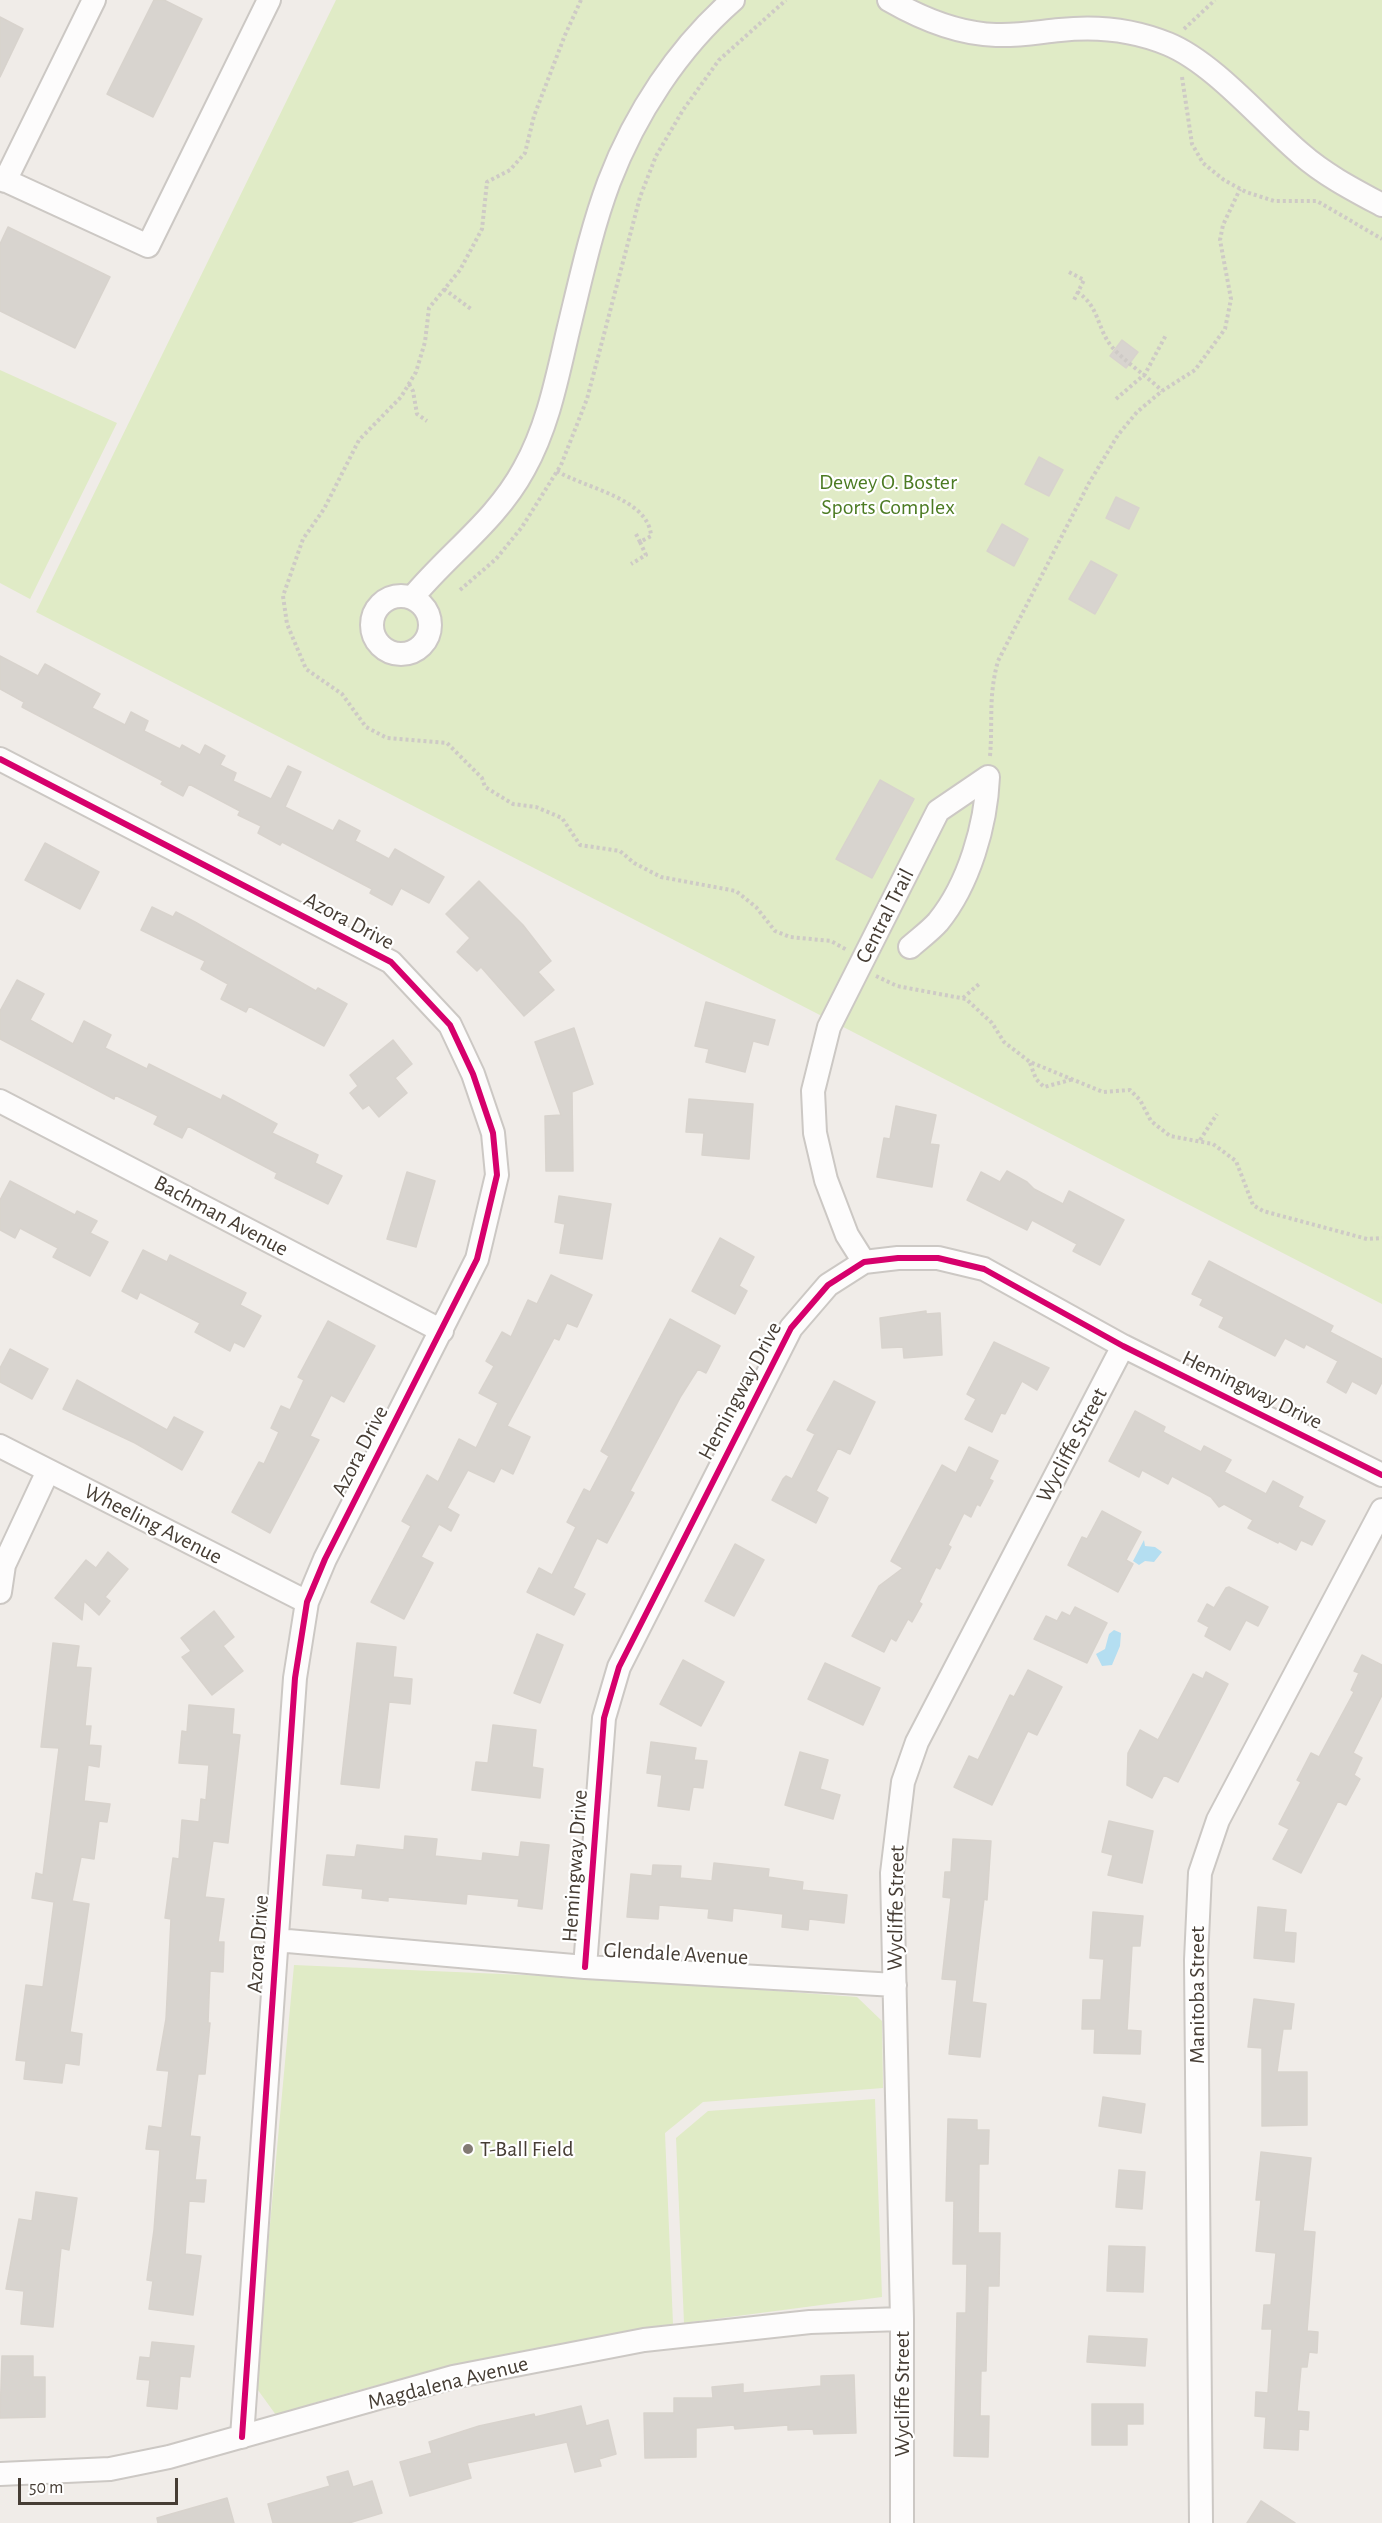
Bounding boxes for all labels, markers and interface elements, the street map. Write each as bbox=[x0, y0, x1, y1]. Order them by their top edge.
park label: Dewey O. Boster Sports Complex bbox=[819, 469, 957, 520]
street label: Central Trail bbox=[850, 864, 920, 968]
street label: Azora Drive bbox=[299, 886, 399, 956]
street label: Bachman Avenue bbox=[149, 1170, 293, 1262]
street label: Hemingway Drive bbox=[692, 1317, 788, 1465]
street label: Hemingway Drive bbox=[1178, 1345, 1326, 1435]
street label: Wycliffe Street bbox=[1031, 1383, 1113, 1507]
street label: Azora Drive bbox=[326, 1401, 394, 1501]
street label: Wheeling Avenue bbox=[79, 1478, 227, 1570]
street label: Hemingway Drive bbox=[557, 1789, 593, 1943]
street label: Wycliffe Street bbox=[882, 1845, 910, 1971]
street label: Azora Drive bbox=[241, 1894, 275, 1994]
street label: Manitoba Street bbox=[1184, 1926, 1210, 2064]
street label: Glendale Avenue bbox=[603, 1937, 749, 1971]
place label: T-Ball Field bbox=[480, 2136, 574, 2162]
marker: T-Ball Field bbox=[461, 2142, 475, 2156]
street label: Wycliffe Street bbox=[889, 2331, 915, 2457]
street label: Magdalena Avenue bbox=[365, 2350, 531, 2416]
scale bar bbox=[21, 2466, 182, 2504]
text: 50 m bbox=[29, 2479, 63, 2497]

